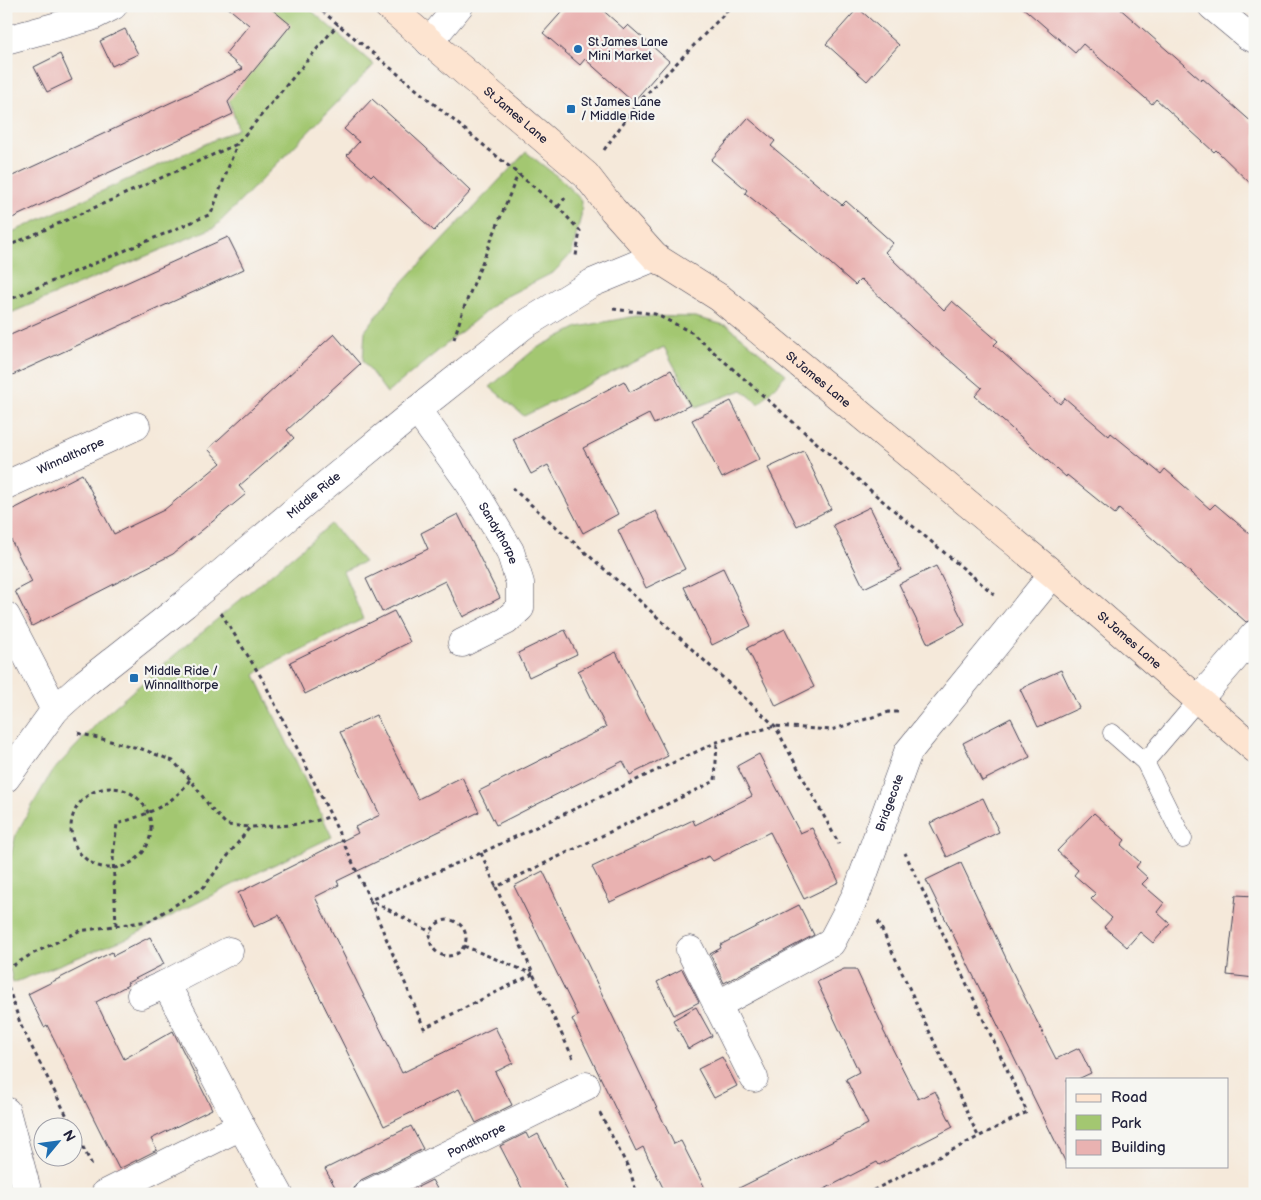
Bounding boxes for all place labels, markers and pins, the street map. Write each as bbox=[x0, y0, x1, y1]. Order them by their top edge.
place label: St James Lane Mini Market bbox=[588, 35, 668, 64]
marker: St James Lane Mini Market bbox=[572, 43, 584, 55]
place label: St James Lane / Middle Ride bbox=[581, 95, 661, 124]
marker: St James Lane / Middle Ride bbox=[565, 103, 577, 115]
place label: Middle Ride / Winnallthorpe bbox=[144, 664, 218, 693]
marker: Middle Ride / Winnallthorpe bbox=[128, 672, 140, 684]

